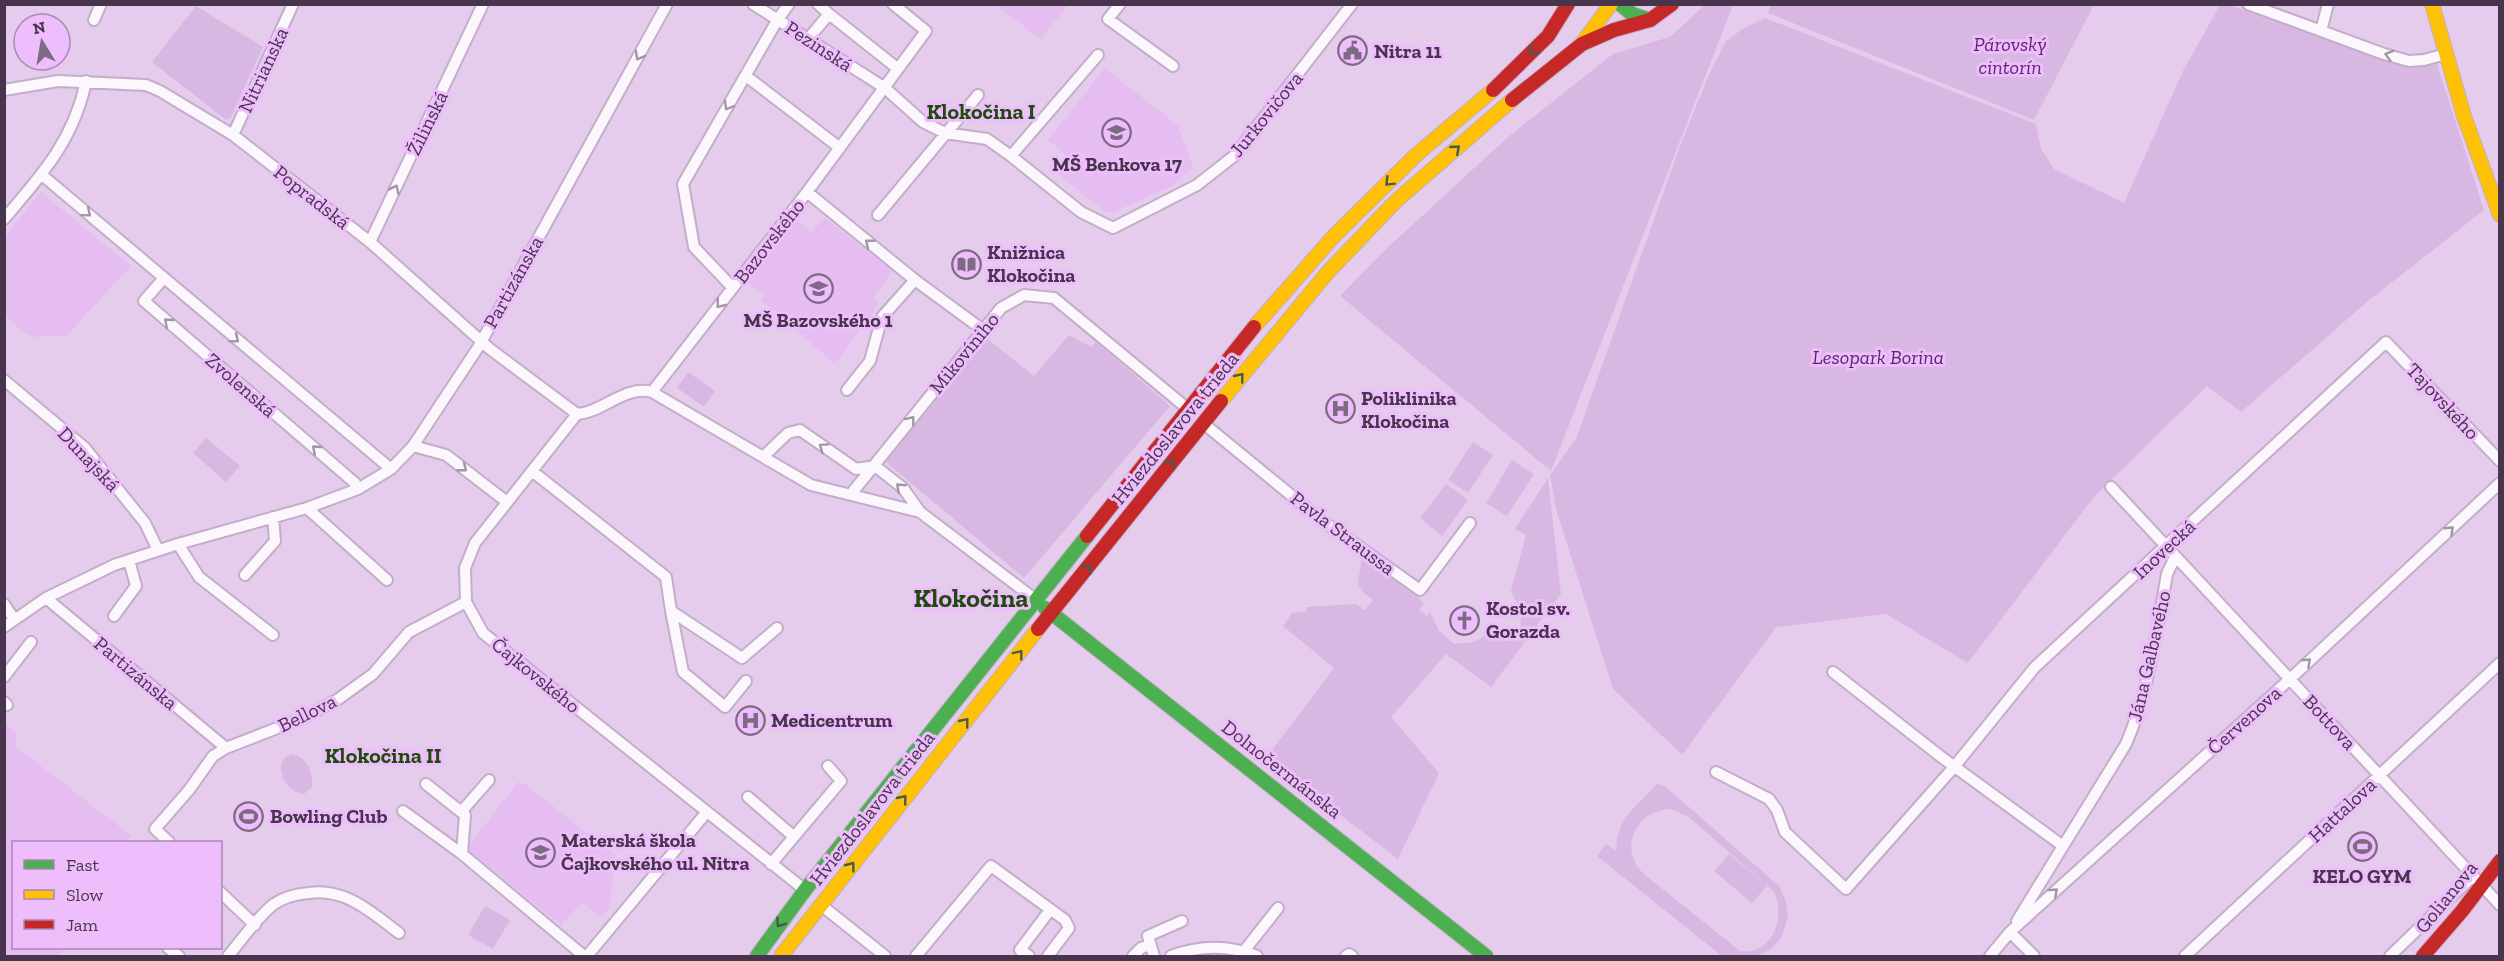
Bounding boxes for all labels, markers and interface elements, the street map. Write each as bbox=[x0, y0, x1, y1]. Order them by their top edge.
north arrow bbox=[12, 12, 72, 72]
street label: Pezinská bbox=[781, 15, 858, 77]
text: N bbox=[31, 17, 47, 38]
street label: Nitrianska bbox=[233, 23, 293, 116]
park label: Párovský cintorín bbox=[1973, 32, 2047, 79]
public building icon: Nitra 11 bbox=[1337, 35, 1369, 67]
place label: Nitra 11 bbox=[1374, 39, 1442, 63]
one-way arrow bbox=[1530, 44, 1540, 55]
one-way arrow bbox=[635, 49, 646, 60]
one-way arrow bbox=[2384, 50, 2395, 62]
street label: Jurkovičova bbox=[1224, 66, 1308, 162]
street label: Žilinská bbox=[401, 87, 453, 159]
district label: Klokočina I bbox=[926, 98, 1036, 125]
one-way arrow bbox=[724, 100, 735, 110]
school or university icon: MŠ Benkova 17 bbox=[1101, 117, 1133, 149]
one-way arrow bbox=[1450, 145, 1461, 156]
place label: MŠ Benkova 17 bbox=[1052, 152, 1182, 176]
street label: Popradská bbox=[269, 160, 355, 234]
one-way arrow bbox=[1386, 175, 1397, 186]
one-way arrow bbox=[388, 184, 400, 195]
street label: Bazovského bbox=[729, 194, 809, 288]
one-way arrow bbox=[80, 206, 91, 217]
street label: Partizánska bbox=[478, 231, 548, 332]
one-way arrow bbox=[865, 239, 876, 250]
place label: Knižnica Klokočina bbox=[987, 240, 1075, 287]
library icon: Knižnica Klokočina bbox=[950, 248, 982, 280]
school or university icon: MŠ Bazovského 1 bbox=[802, 273, 834, 305]
one-way arrow bbox=[716, 297, 727, 308]
place label: MŠ Bazovského 1 bbox=[743, 308, 893, 332]
street label: Mikovíniho bbox=[924, 308, 1004, 398]
one-way arrow bbox=[164, 318, 175, 329]
one-way arrow bbox=[228, 332, 239, 343]
park label: Lesopark Borina bbox=[1812, 345, 1944, 369]
street label: Hviezdoslavova trieda bbox=[1106, 347, 1244, 509]
street label: Zvolenská bbox=[201, 348, 282, 423]
street label: Tajovského bbox=[2401, 358, 2485, 444]
one-way arrow bbox=[1232, 373, 1243, 384]
place label: Poliklinika Klokočina bbox=[1361, 386, 1457, 433]
hospital icon: Poliklinika Klokočina bbox=[1324, 393, 1356, 425]
one-way arrow bbox=[903, 416, 914, 427]
street label: Dunajská bbox=[53, 421, 125, 497]
one-way arrow bbox=[819, 443, 830, 454]
one-way arrow bbox=[312, 446, 323, 457]
one-way arrow bbox=[1163, 459, 1174, 470]
one-way arrow bbox=[456, 460, 467, 471]
one-way arrow bbox=[896, 483, 906, 494]
street label: Pavla Straussa bbox=[1286, 486, 1400, 580]
street label: Inovecká bbox=[2128, 514, 2200, 584]
one-way arrow bbox=[2442, 526, 2453, 537]
one-way arrow bbox=[1080, 563, 1091, 574]
district label: Klokočina bbox=[914, 582, 1028, 614]
street label: Jána Galbavého bbox=[2122, 588, 2176, 724]
place label: Kostol sv. Gorazda bbox=[1486, 596, 1570, 643]
church icon: Kostol sv. Gorazda bbox=[1449, 604, 1481, 636]
street label: Partizánska bbox=[89, 631, 183, 715]
street label: Čajkovského bbox=[487, 632, 585, 718]
one-way arrow bbox=[1012, 650, 1023, 661]
one-way arrow bbox=[2299, 659, 2310, 670]
street label: Červenova bbox=[2202, 680, 2286, 759]
street label: Bellova bbox=[274, 688, 340, 737]
street label: Bottova bbox=[2298, 689, 2362, 755]
hospital icon: Medicentrum bbox=[734, 704, 766, 736]
place label: Medicentrum bbox=[771, 708, 893, 732]
street label: Dolnočermánska bbox=[1217, 715, 1347, 823]
one-way arrow bbox=[957, 718, 968, 729]
street label: Hviezdoslavova trieda bbox=[804, 726, 940, 890]
district label: Klokočina II bbox=[325, 742, 441, 769]
street label: Hattalova bbox=[2303, 772, 2381, 847]
one-way arrow bbox=[896, 795, 907, 806]
sports icon: Bowling Club bbox=[233, 800, 265, 832]
place label: Bowling Club bbox=[270, 804, 388, 828]
place label: Materská škola Čajkovského ul. Nitra bbox=[561, 828, 750, 875]
sports icon: KELO GYM bbox=[2346, 830, 2378, 862]
school or university icon: Materská škola Čajkovského ul. Nitra bbox=[524, 836, 556, 868]
legend bbox=[12, 841, 222, 949]
text: Fast bbox=[66, 854, 99, 876]
street label: Golianova bbox=[2410, 856, 2483, 938]
one-way arrow bbox=[844, 862, 855, 873]
place label: KELO GYM bbox=[2313, 864, 2411, 888]
text: Slow bbox=[66, 884, 103, 906]
one-way arrow bbox=[2047, 888, 2057, 899]
text: Jam bbox=[66, 914, 98, 936]
one-way arrow bbox=[777, 916, 788, 927]

